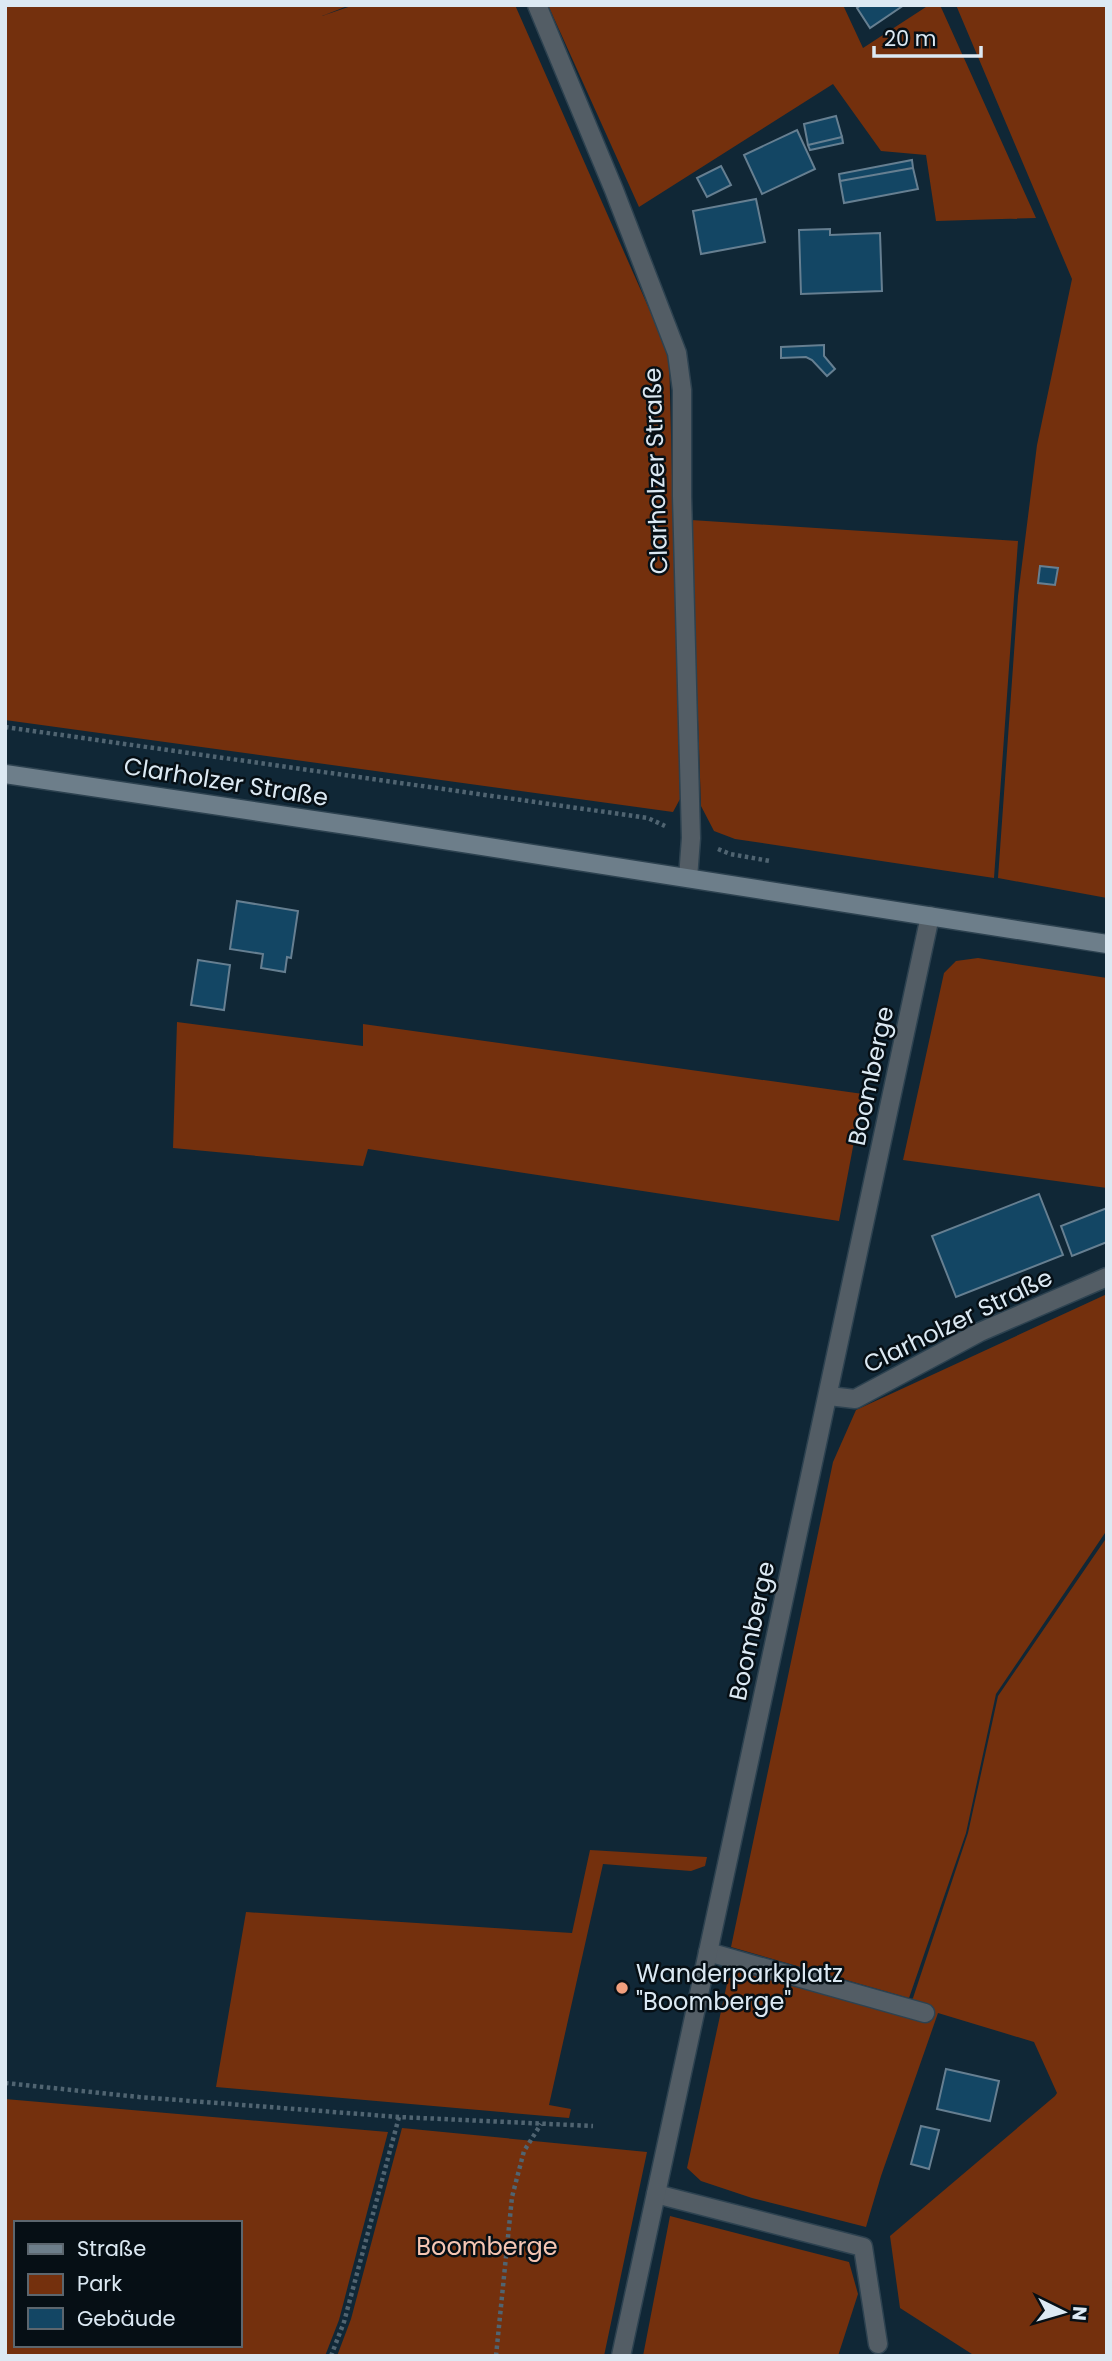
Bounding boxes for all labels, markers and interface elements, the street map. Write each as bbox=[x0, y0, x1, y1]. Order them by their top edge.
scale bar bbox=[874, 14, 981, 58]
text: 20 m bbox=[884, 24, 937, 53]
street label: Clarholzer Straße bbox=[635, 367, 676, 575]
street label: Clarholzer Straße bbox=[121, 749, 331, 814]
street label: Boomberge bbox=[840, 1003, 901, 1148]
street label: Clarholzer Straße bbox=[858, 1260, 1058, 1381]
street label: Boomberge bbox=[721, 1558, 782, 1703]
place label: Wanderparkplatz "Boomberge" bbox=[636, 1957, 843, 2018]
marker: Wanderparkplatz "Boomberge" bbox=[614, 1980, 630, 1996]
legend bbox=[14, 2221, 242, 2347]
park label: Boomberge bbox=[416, 2230, 558, 2263]
text: Straße bbox=[77, 2234, 146, 2263]
text: Park bbox=[77, 2269, 122, 2298]
north arrow bbox=[1028, 2277, 1098, 2347]
text: Gebäude bbox=[77, 2304, 175, 2333]
text: N bbox=[1065, 2305, 1094, 2322]

